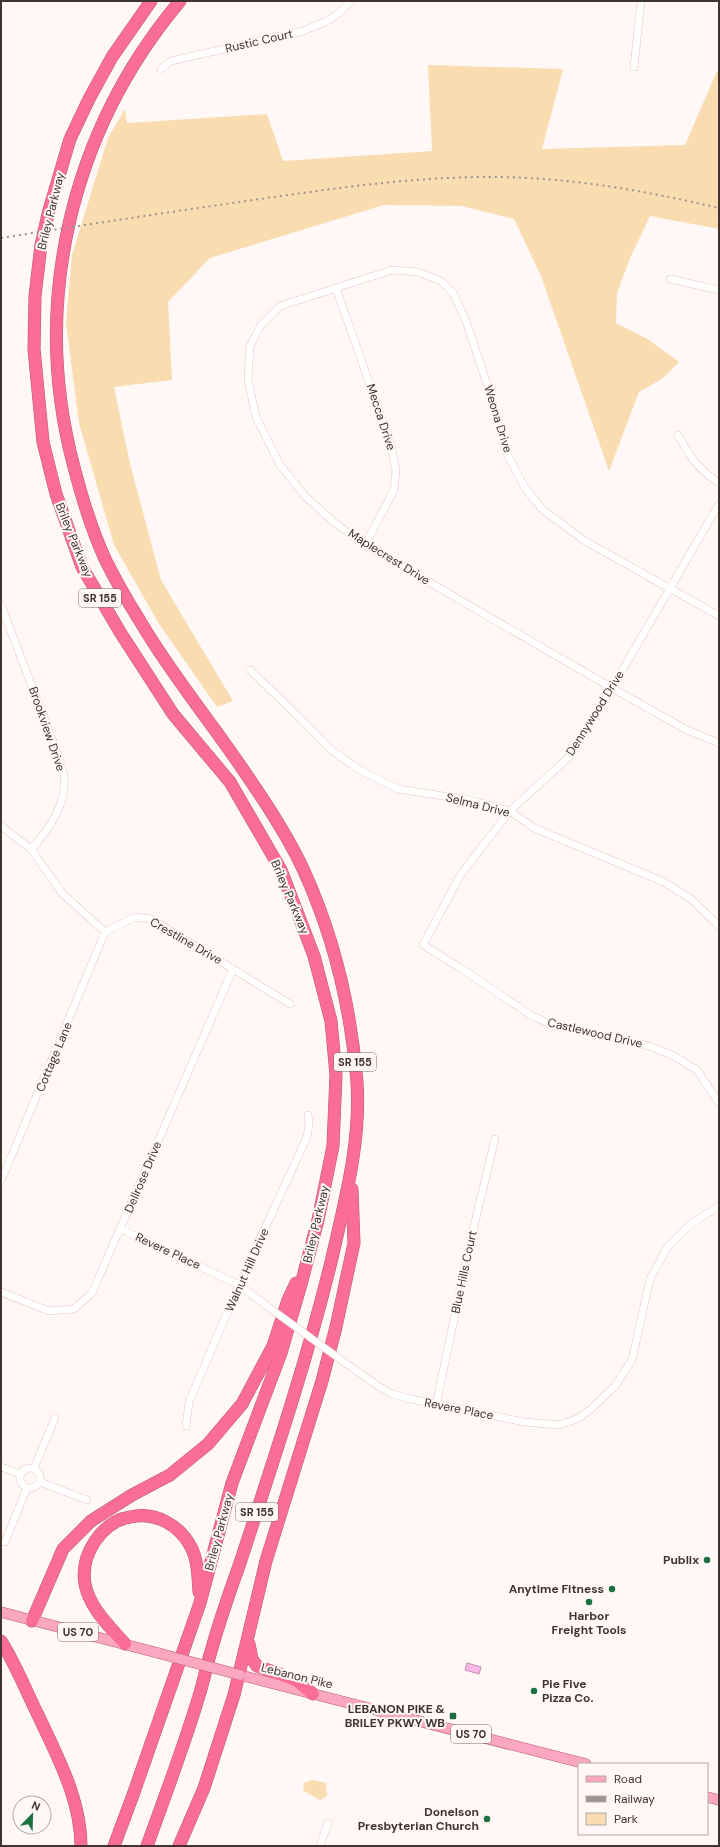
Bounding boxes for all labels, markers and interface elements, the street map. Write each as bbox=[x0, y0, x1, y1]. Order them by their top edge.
street label: Rustic Court bbox=[224, 25, 295, 57]
street label: Briley Parkway bbox=[34, 170, 68, 251]
street label: Mecca Drive bbox=[363, 382, 399, 452]
street label: Weona Drive bbox=[480, 383, 516, 455]
street label: Briley Parkway bbox=[52, 500, 96, 580]
street label: Maplecrest Drive bbox=[345, 525, 433, 589]
road number: SR 155 bbox=[79, 589, 121, 607]
street label: Dennywood Drive bbox=[562, 667, 628, 759]
street label: Brookview Drive bbox=[25, 685, 69, 774]
street label: Selma Drive bbox=[444, 789, 512, 821]
street label: Briley Parkway bbox=[267, 857, 313, 937]
street label: Crestline Drive bbox=[147, 914, 225, 968]
street label: Castlewood Drive bbox=[546, 1014, 644, 1052]
street label: Cottage Lane bbox=[32, 1019, 76, 1094]
road number: SR 155 bbox=[334, 1053, 376, 1071]
street label: Dellrose Drive bbox=[121, 1139, 165, 1215]
street label: Briley Parkway bbox=[299, 1183, 333, 1264]
street label: Walnut Hill Drive bbox=[221, 1226, 273, 1314]
street label: Revere Place bbox=[133, 1229, 203, 1273]
street label: Blue Hills Court bbox=[447, 1229, 481, 1315]
street label: Revere Place bbox=[423, 1394, 495, 1424]
street label: Briley Parkway bbox=[201, 1491, 237, 1572]
road number: SR 155 bbox=[236, 1503, 278, 1521]
place label: Publix bbox=[663, 1552, 699, 1568]
marker: Publix bbox=[702, 1555, 712, 1565]
place label: Anytime Fitness bbox=[509, 1581, 604, 1597]
marker: Anytime Fitness bbox=[607, 1584, 617, 1594]
marker: Harbor Freight Tools bbox=[584, 1597, 594, 1607]
place label: Harbor Freight Tools bbox=[552, 1608, 626, 1638]
road number: US 70 bbox=[58, 1623, 98, 1641]
street label: Lebanon Pike bbox=[260, 1659, 335, 1693]
place label: Pie Five Pizza Co. bbox=[542, 1676, 593, 1706]
marker: Pie Five Pizza Co. bbox=[529, 1686, 539, 1696]
place label: LEBANON PIKE & BRILEY PKWY WB bbox=[345, 1701, 446, 1731]
marker: LEBANON PIKE & BRILEY PKWY WB bbox=[448, 1711, 458, 1721]
road number: US 70 bbox=[451, 1725, 491, 1743]
legend bbox=[578, 1763, 708, 1835]
text: Road bbox=[614, 1771, 642, 1787]
text: Railway bbox=[614, 1791, 655, 1807]
north arrow bbox=[12, 1795, 52, 1835]
text: N bbox=[29, 1798, 42, 1814]
place label: Donelson Presbyterian Church bbox=[358, 1804, 479, 1834]
text: Park bbox=[614, 1811, 638, 1827]
marker: Donelson Presbyterian Church bbox=[482, 1814, 492, 1824]

